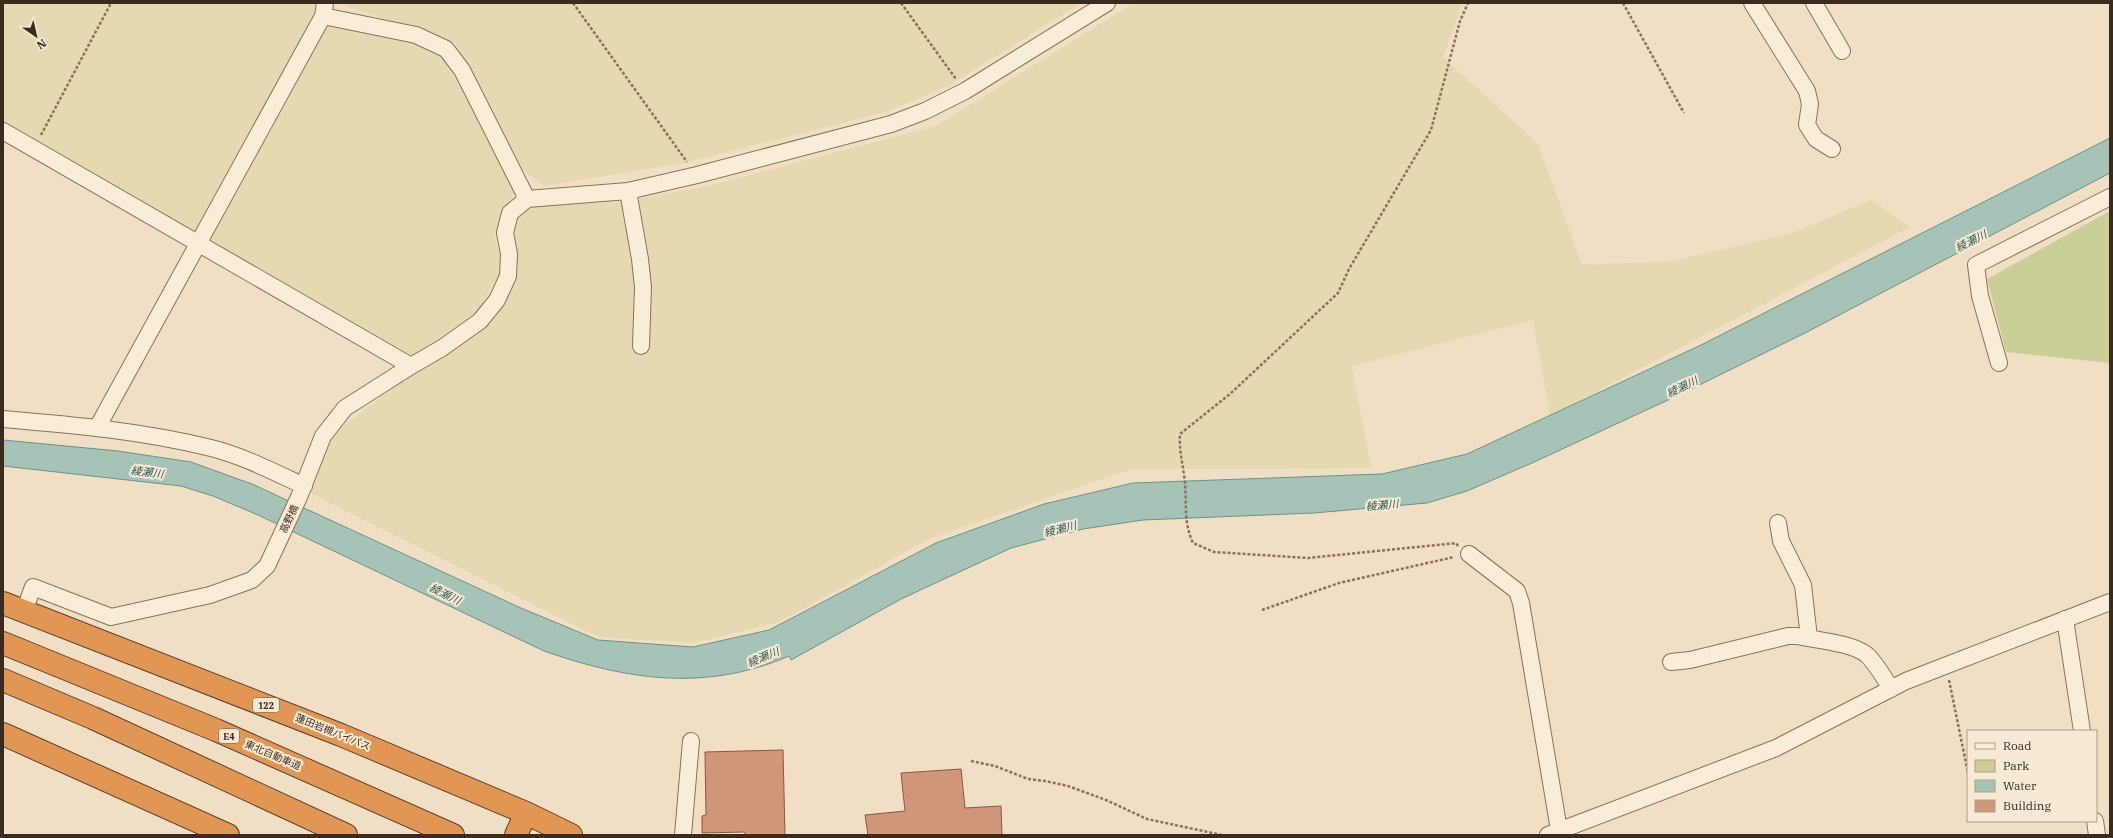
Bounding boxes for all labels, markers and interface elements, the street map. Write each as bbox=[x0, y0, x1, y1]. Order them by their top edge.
north arrow bbox=[16, 16, 56, 56]
text: N bbox=[34, 36, 49, 53]
water label: 綾瀬川 bbox=[1953, 227, 1990, 255]
water label: 綾瀬川 bbox=[1664, 373, 1701, 401]
water label: 綾瀬川 bbox=[130, 463, 165, 481]
water label: 綾瀬川 bbox=[1365, 497, 1400, 513]
street label: 高野橋 bbox=[277, 503, 301, 535]
water label: 綾瀬川 bbox=[1042, 518, 1079, 540]
water label: 綾瀬川 bbox=[427, 580, 464, 608]
water label: 綾瀬川 bbox=[745, 644, 782, 670]
road number: 122 bbox=[253, 698, 279, 712]
street label: 蓮田岩槻バイパス bbox=[294, 711, 372, 753]
road number: E4 bbox=[219, 729, 239, 743]
legend bbox=[1967, 730, 2097, 822]
street label: 東北自動車道 bbox=[243, 737, 303, 773]
text: Road bbox=[2003, 738, 2032, 753]
text: Park bbox=[2003, 758, 2029, 773]
text: Water bbox=[2003, 778, 2037, 793]
text: Building bbox=[2003, 798, 2051, 813]

